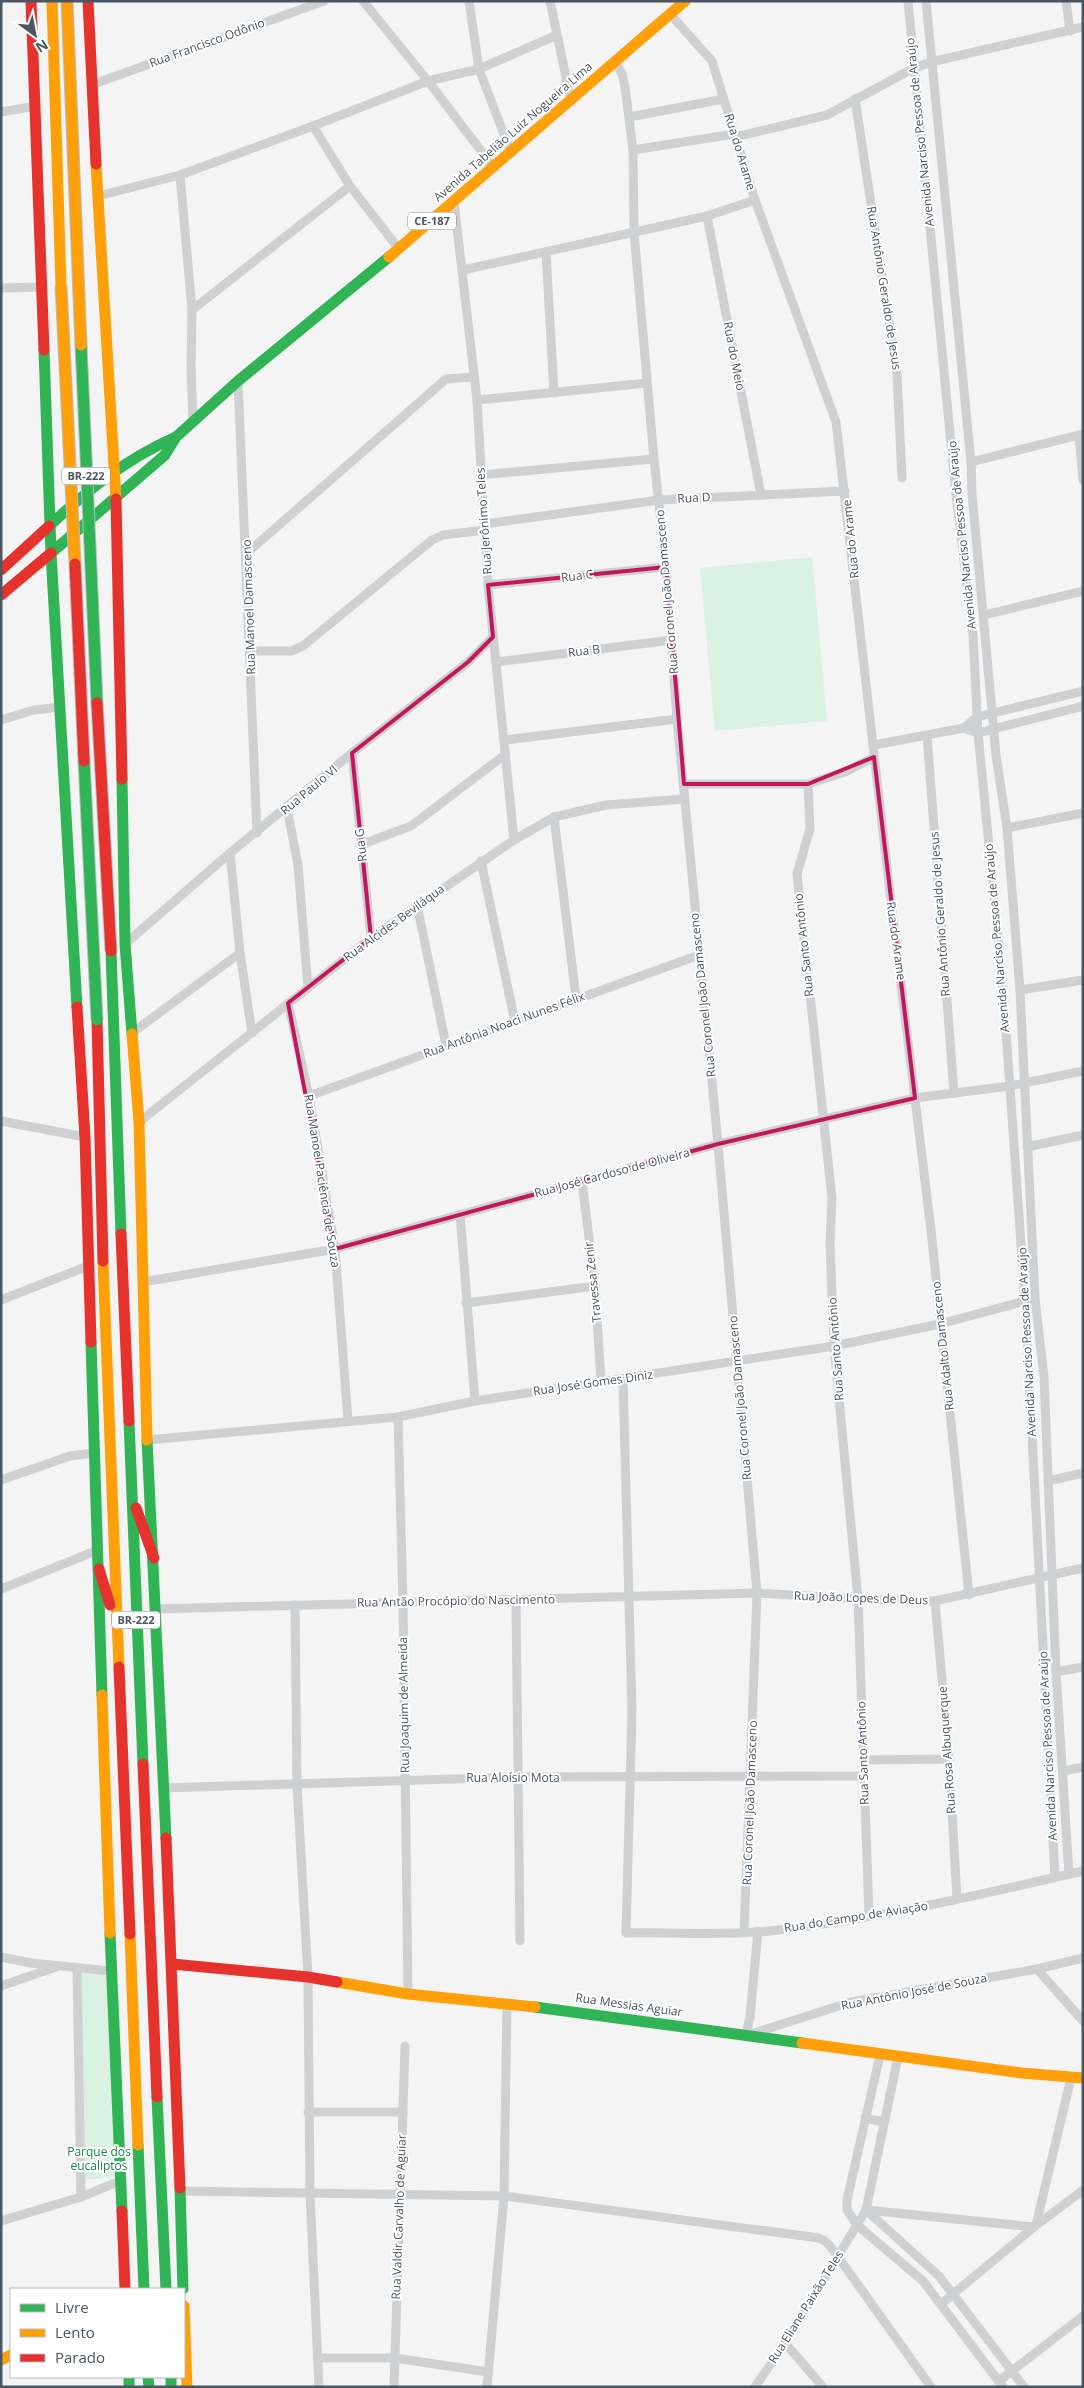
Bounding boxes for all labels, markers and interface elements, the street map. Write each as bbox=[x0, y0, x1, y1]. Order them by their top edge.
north arrow bbox=[10, 10, 60, 60]
street label: Rua Francisco Odônio bbox=[147, 14, 267, 71]
text: N bbox=[32, 35, 52, 58]
street label: Avenida Narciso Pessoa de Araújo bbox=[901, 37, 938, 227]
street label: Avenida Tabelião Luiz Nogueira Lima bbox=[430, 58, 596, 205]
street label: Rua do Arame bbox=[721, 111, 760, 192]
street label: Rua Antônio Geraldo de Jesus bbox=[863, 205, 906, 371]
road number: CE-187 bbox=[408, 212, 456, 230]
street label: Rua do Meio bbox=[719, 320, 750, 392]
street label: Avenida Narciso Pessoa de Araújo bbox=[943, 440, 980, 630]
street label: Rua Jerônimo Teles bbox=[471, 467, 496, 575]
road number: BR-222 bbox=[62, 468, 110, 484]
street label: Rua D bbox=[677, 488, 711, 507]
street label: Rua do Arame bbox=[838, 499, 863, 579]
street label: Rua Coronel João Damasceno bbox=[651, 509, 682, 675]
street label: Rua Manoel Damasceno bbox=[238, 539, 259, 675]
street label: Rua C bbox=[560, 565, 594, 586]
street label: Rua B bbox=[567, 640, 601, 661]
street label: Rua Paulo VI bbox=[277, 761, 341, 819]
street label: Rua G bbox=[350, 828, 371, 862]
street label: Rua Antônio Geraldo de Jesus bbox=[925, 831, 954, 997]
street label: Avenida Narciso Pessoa de Araújo bbox=[980, 843, 1013, 1033]
street label: Rua Alcides Beviláqua bbox=[340, 880, 448, 965]
street label: Rua Santo Antônio bbox=[790, 893, 817, 998]
street label: Rua do Arame bbox=[883, 901, 910, 982]
street label: Rua Coronel João Damasceno bbox=[685, 912, 720, 1078]
street label: Rua Antônia Noaci Nunes Félix bbox=[421, 987, 588, 1062]
street label: Rua Manoel Paciência de Souza bbox=[300, 1093, 345, 1269]
street label: Rua José Cardoso de Oliveira bbox=[532, 1144, 691, 1201]
street label: Travessa Zenir bbox=[580, 1241, 605, 1323]
street label: Avenida Narciso Pessoa de Araújo bbox=[1013, 1247, 1040, 1437]
street label: Rua Adalto Damasceno bbox=[927, 1281, 958, 1411]
street label: Rua Santo Antônio bbox=[823, 1297, 848, 1401]
street label: Rua Coronel João Damasceno bbox=[724, 1315, 755, 1481]
street label: Rua José Gomes Diniz bbox=[532, 1366, 654, 1399]
street label: Rua João Lopes de Deus bbox=[794, 1587, 929, 1608]
street label: Rua Antão Procópio do Nascimento bbox=[357, 1590, 555, 1611]
road number: BR-222 bbox=[112, 1612, 160, 1628]
street label: Rua Joaquim de Almeida bbox=[394, 1637, 413, 1773]
street label: Avenida Narciso Pessoa de Araújo bbox=[1034, 1651, 1061, 1841]
street label: Rua Rosa Albuquerque bbox=[934, 1685, 959, 1814]
street label: Rua Santo Antônio bbox=[852, 1701, 873, 1805]
street label: Rua Coronel João Damasceno bbox=[738, 1720, 761, 1886]
street label: Rua Aloísio Mota bbox=[466, 1769, 560, 1786]
street label: Rua do Campo de Aviação bbox=[783, 1897, 929, 1936]
street label: Rua Antônio José de Souza bbox=[839, 1969, 988, 2014]
street label: Rua Messias Aguiar bbox=[574, 1989, 684, 2020]
street label: Rua Valdir Carvalho de Aguiar bbox=[387, 2134, 410, 2300]
park label: Parque dos eucaliptos bbox=[67, 2143, 131, 2174]
street label: Rua Eliane Paixão Teles bbox=[764, 2247, 847, 2366]
legend bbox=[10, 2288, 185, 2378]
text: Livre bbox=[55, 2297, 89, 2317]
text: Lento bbox=[55, 2322, 95, 2342]
text: Parado bbox=[55, 2347, 105, 2367]

